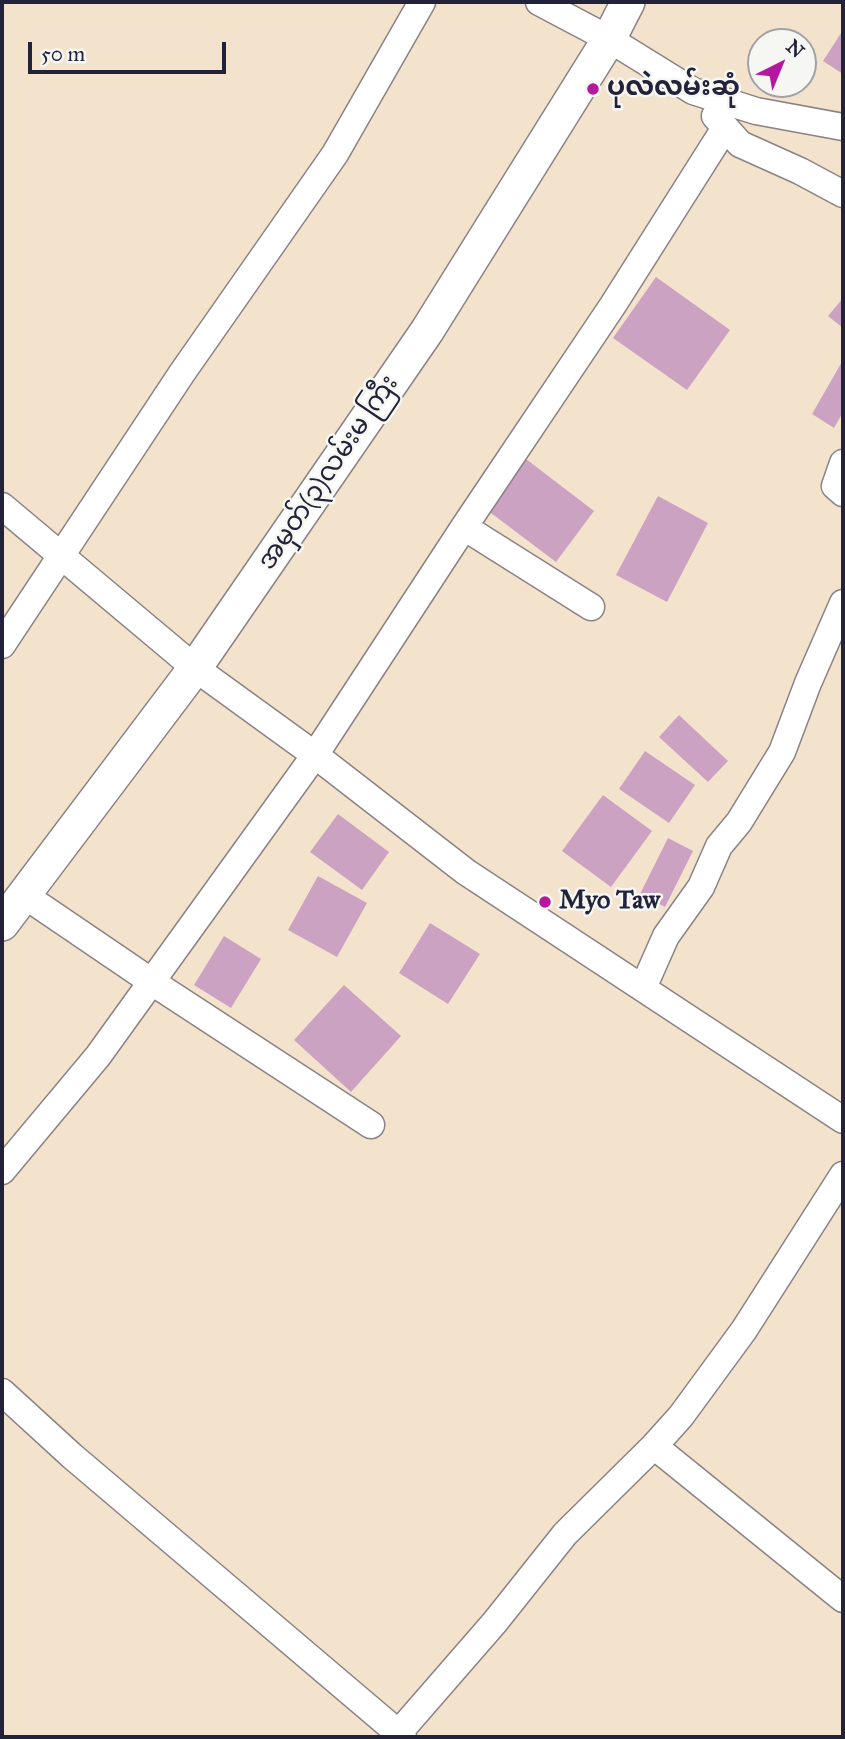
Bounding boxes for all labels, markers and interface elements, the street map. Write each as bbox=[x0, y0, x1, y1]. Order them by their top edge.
scale bar bbox=[32, 28, 229, 72]
north arrow bbox=[747, 28, 817, 98]
text: N bbox=[782, 35, 809, 63]
text: 50 m bbox=[41, 41, 85, 67]
place label: ပုလဲလမ်းဆုံ bbox=[607, 73, 740, 105]
marker: ပုလဲလမ်းဆုံ bbox=[585, 81, 601, 97]
street label: အမှတ်(၃)လမ်းမ ကြီး bbox=[252, 370, 406, 576]
place label: Myo Taw bbox=[559, 886, 660, 918]
marker: Myo Taw bbox=[537, 894, 553, 910]

